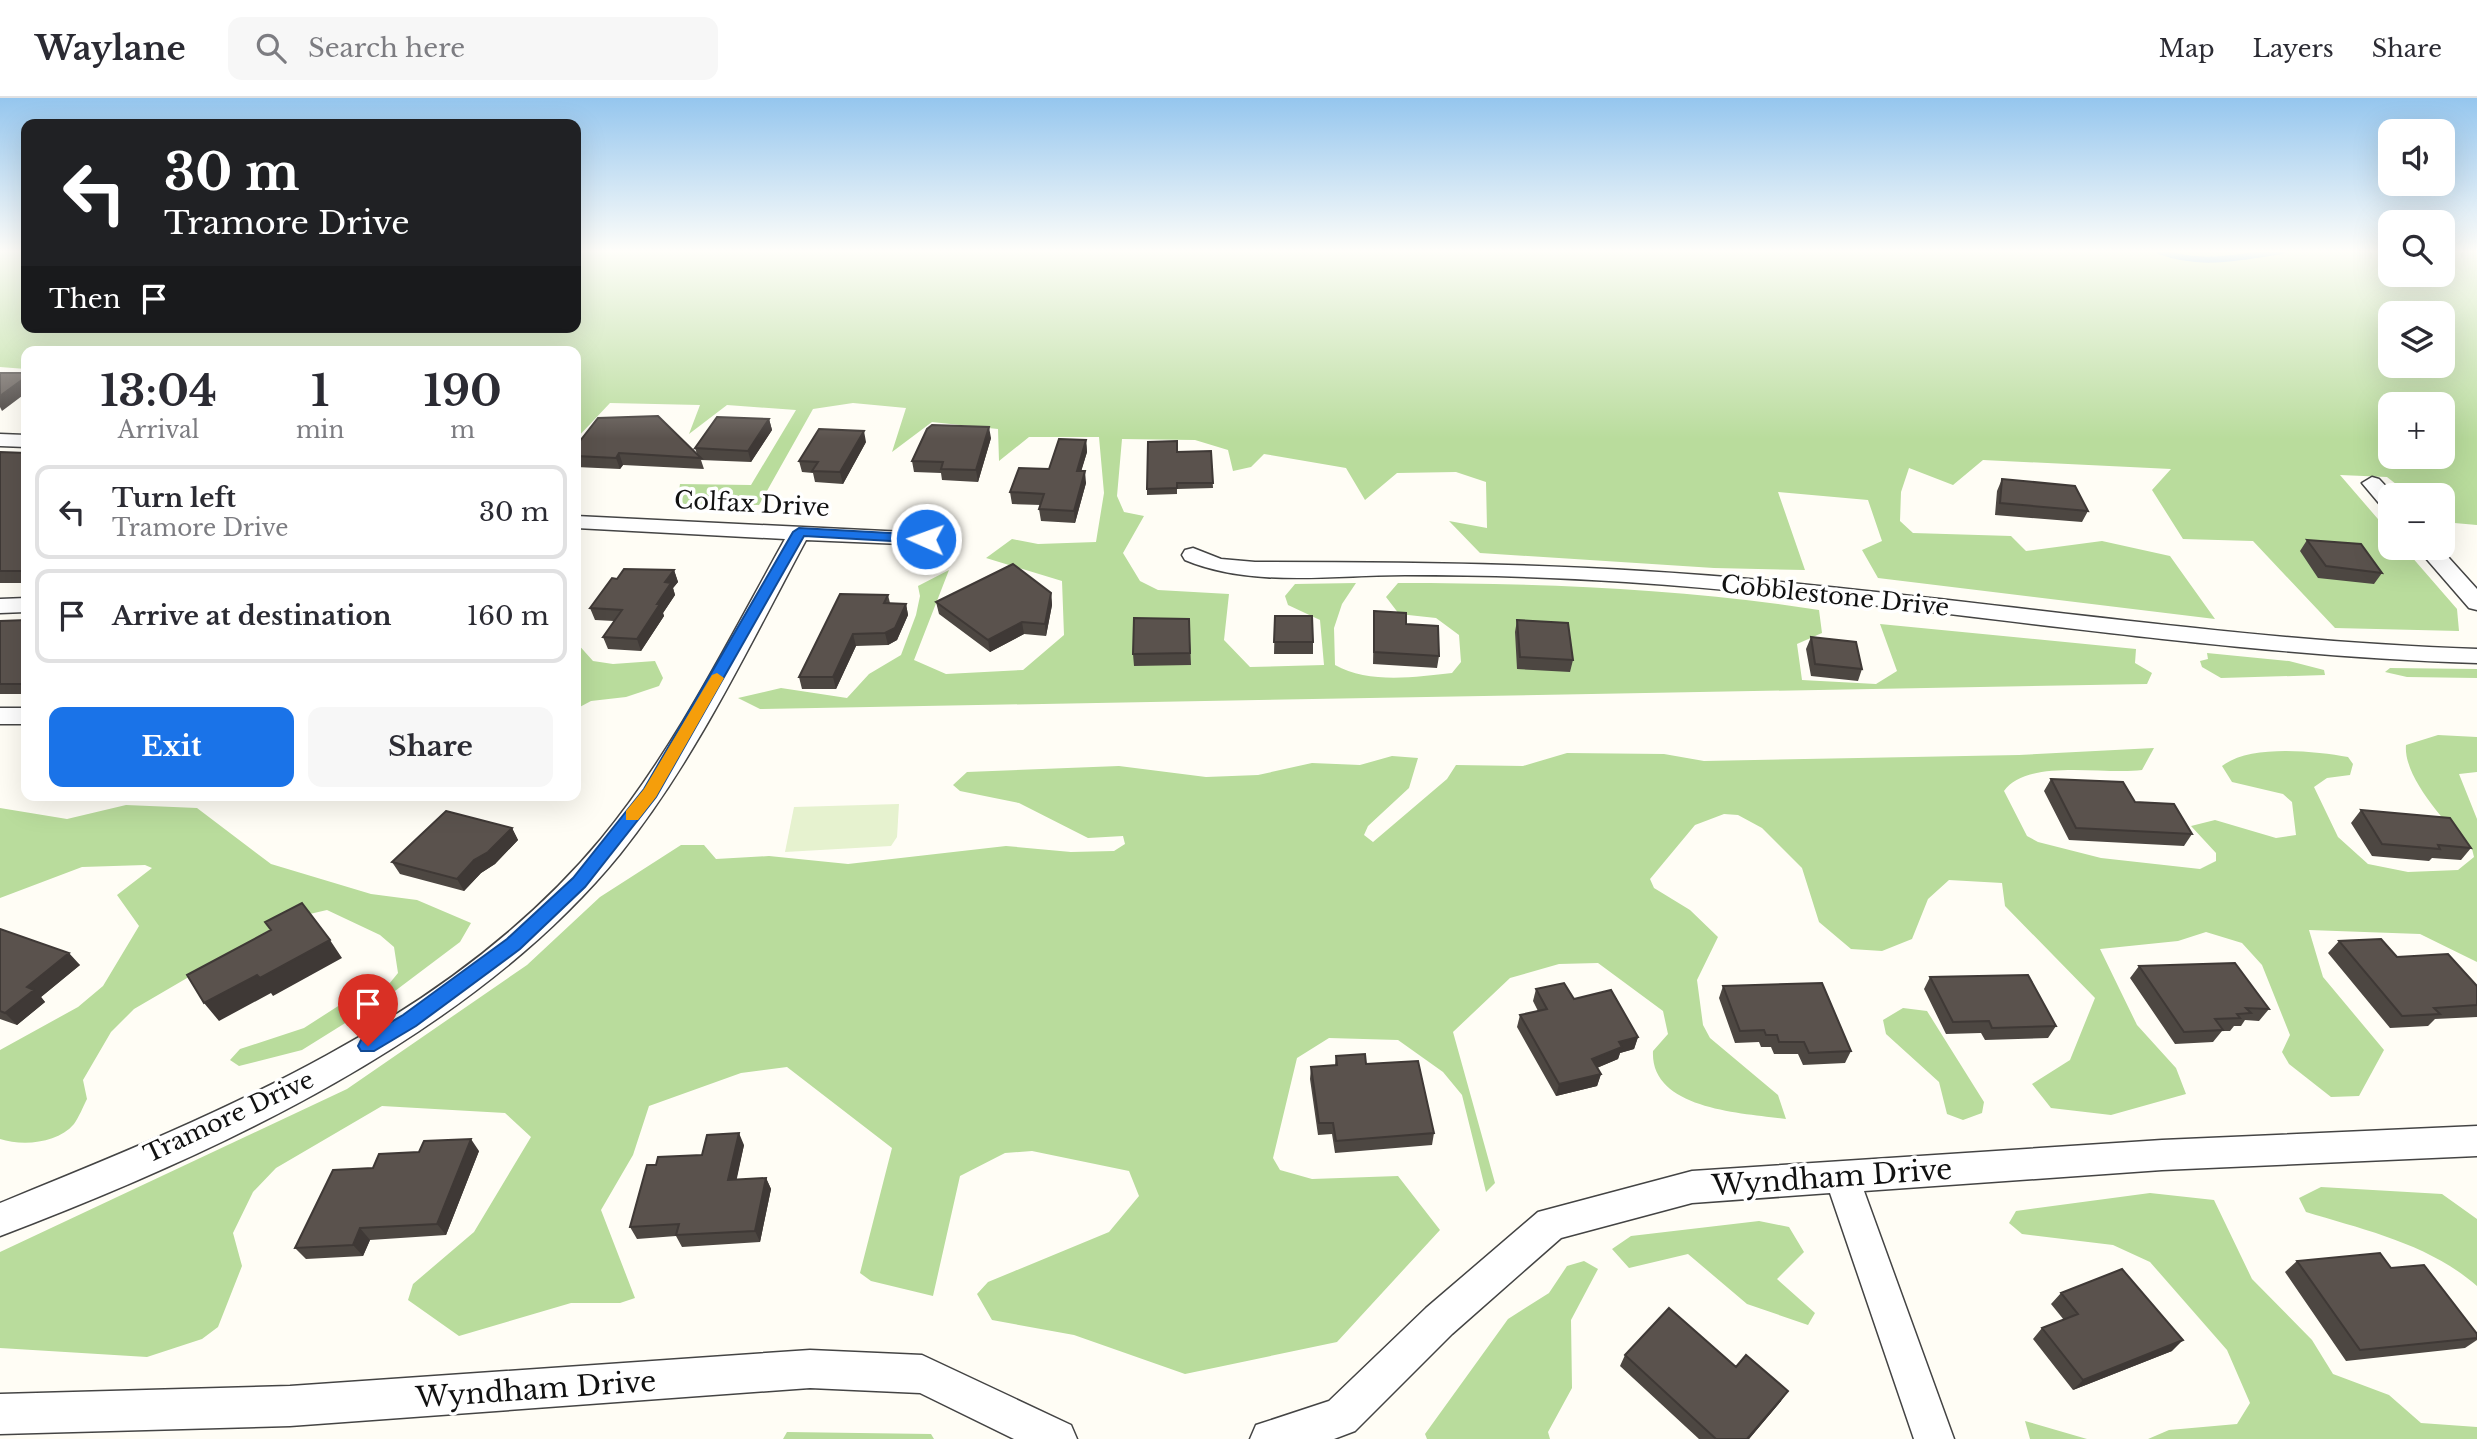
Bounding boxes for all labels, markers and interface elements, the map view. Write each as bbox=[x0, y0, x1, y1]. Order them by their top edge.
search box bbox=[228, 17, 718, 80]
text: Waylane bbox=[35, 28, 186, 69]
icon: search bbox=[252, 29, 290, 67]
text: Search here bbox=[308, 32, 465, 64]
text: Map bbox=[2159, 34, 2215, 63]
text: Layers bbox=[2253, 34, 2334, 63]
text: Share bbox=[2372, 34, 2442, 63]
map controls bbox=[2378, 119, 2455, 560]
button: sound bbox=[2378, 119, 2455, 196]
text: 30 m bbox=[164, 142, 299, 203]
icon: left bbox=[49, 147, 140, 238]
text: Tramore Drive bbox=[164, 203, 410, 243]
button: search bbox=[2378, 210, 2455, 287]
icon: arrive bbox=[135, 280, 173, 318]
text: Then bbox=[49, 283, 121, 315]
button: layers bbox=[2378, 301, 2455, 378]
text: 13:04 bbox=[100, 365, 217, 417]
text: 1 bbox=[311, 365, 329, 417]
text: 190 bbox=[423, 365, 502, 417]
button: + bbox=[2378, 392, 2455, 469]
text: Arrival bbox=[118, 416, 199, 444]
text: min bbox=[296, 416, 344, 444]
text: m bbox=[450, 416, 475, 444]
text: Turn left bbox=[112, 482, 236, 514]
button: − bbox=[2378, 483, 2455, 560]
street label: Colfax Drive bbox=[674, 485, 831, 522]
icon: left bbox=[53, 493, 91, 531]
text: 30 m bbox=[479, 496, 549, 528]
position arrow bbox=[889, 502, 963, 576]
text: Tramore Drive bbox=[112, 514, 288, 542]
street label: Cobblestone Drive bbox=[1720, 569, 1951, 622]
icon: arrive bbox=[53, 597, 91, 635]
text: Arrive at destination bbox=[112, 600, 392, 632]
text: 160 m bbox=[467, 600, 549, 632]
button: Exit bbox=[49, 707, 294, 787]
button: Share bbox=[308, 707, 553, 787]
pin bbox=[338, 974, 398, 1046]
icon: arrive bbox=[349, 985, 387, 1023]
street label: Tramore Drive bbox=[139, 1064, 318, 1169]
street label: Wyndham Drive bbox=[1710, 1152, 1953, 1203]
street label: Wyndham Drive bbox=[414, 1364, 657, 1415]

